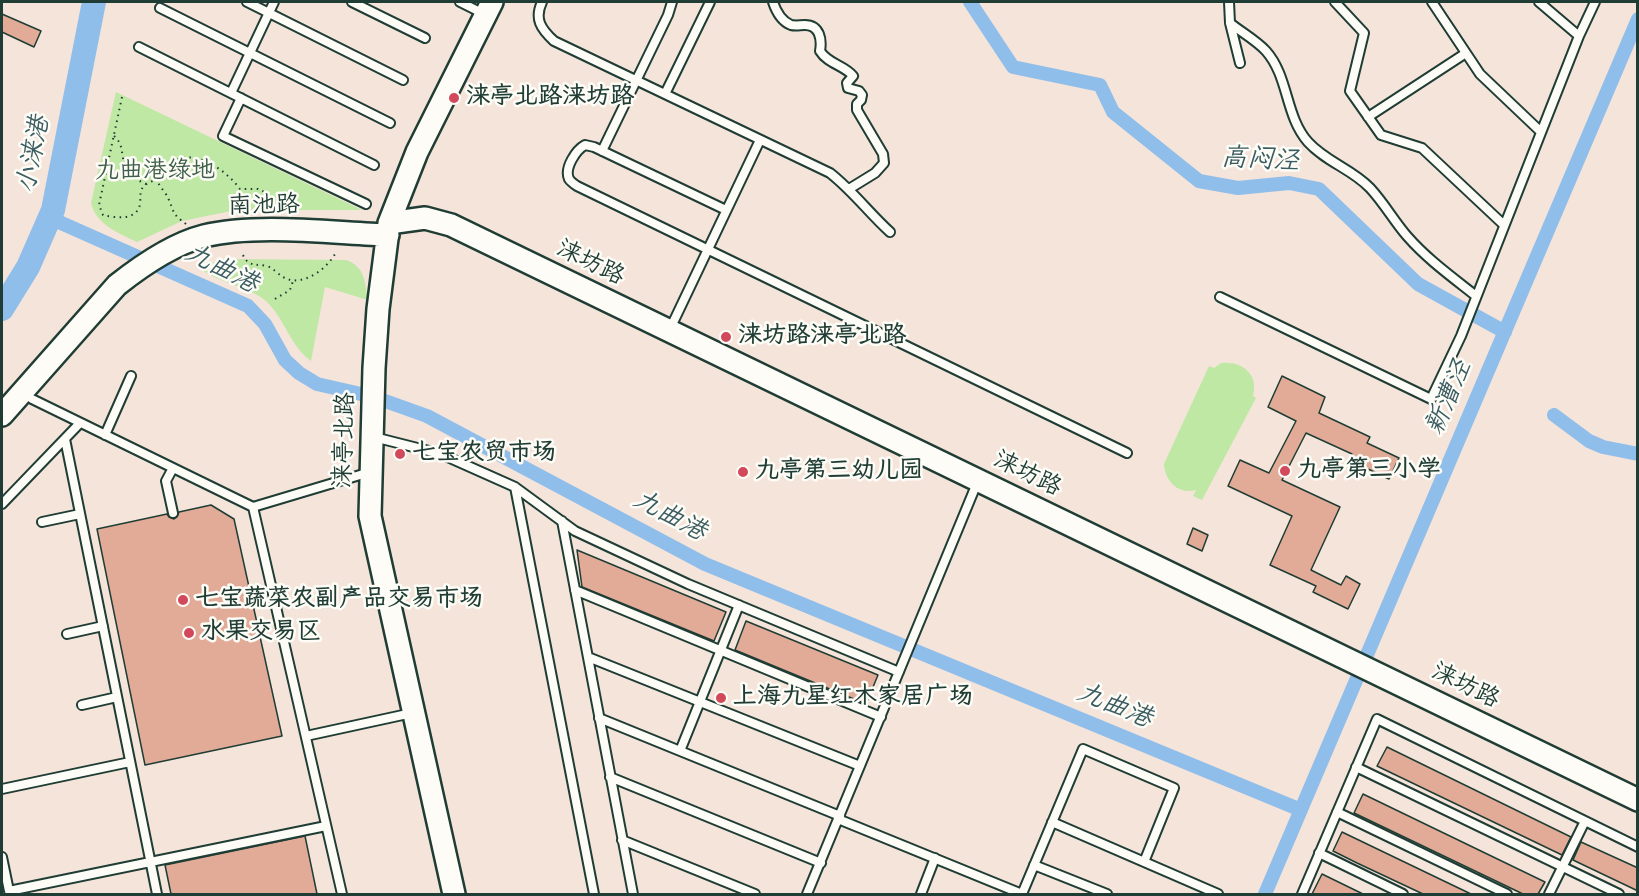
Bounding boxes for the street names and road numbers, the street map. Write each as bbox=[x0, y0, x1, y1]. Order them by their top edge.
street label: 南池路 bbox=[228, 192, 300, 222]
street label: 涞坊路 bbox=[551, 235, 629, 293]
street label: 涞亭北路 bbox=[330, 392, 362, 488]
street label: 涞坊路 bbox=[988, 446, 1066, 504]
street label: 涞坊路 bbox=[1426, 658, 1504, 716]

